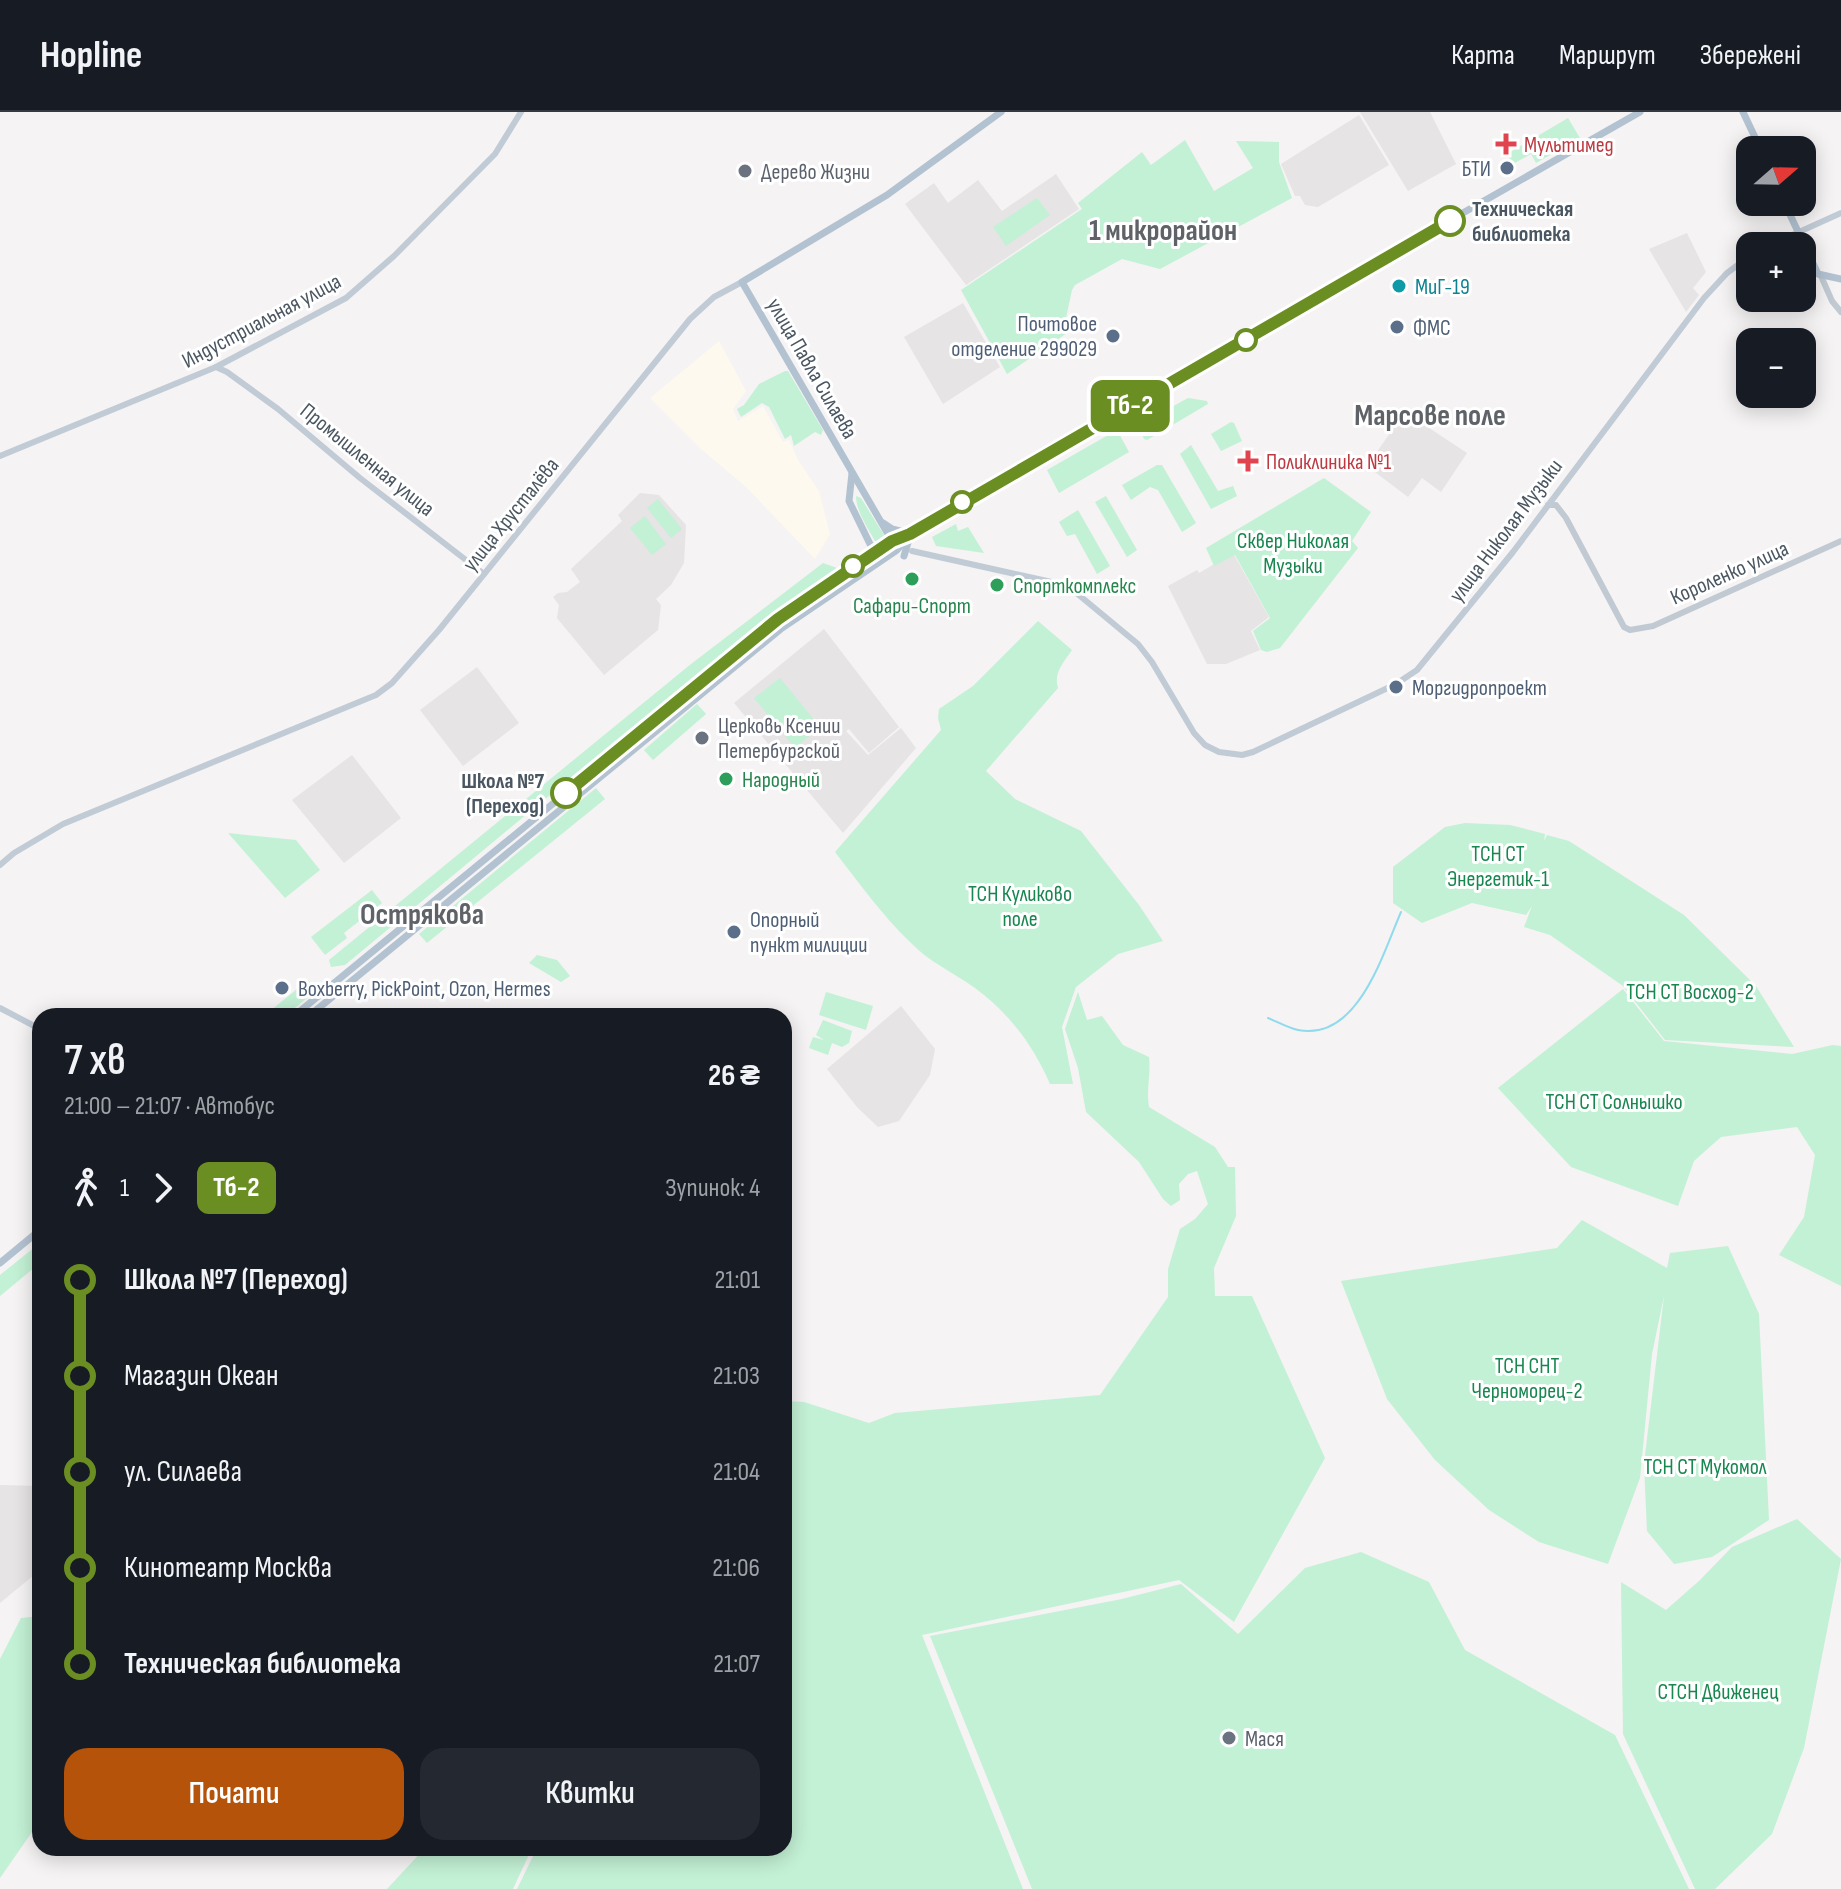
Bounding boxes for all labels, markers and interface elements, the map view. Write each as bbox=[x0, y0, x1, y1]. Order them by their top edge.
text: Hopline bbox=[40, 33, 142, 78]
text: Карта bbox=[1451, 39, 1515, 72]
text: Маршрут bbox=[1559, 39, 1656, 72]
text: Збережені bbox=[1700, 39, 1801, 72]
place label: Мультимед bbox=[1524, 132, 1614, 159]
marker: Мультимед bbox=[1495, 133, 1517, 155]
north arrow bbox=[1736, 136, 1816, 216]
map controls bbox=[1736, 136, 1816, 408]
place label: БТИ bbox=[1462, 156, 1491, 183]
place label: Дерево Жизни bbox=[761, 159, 870, 186]
marker: БТИ bbox=[1498, 159, 1516, 177]
marker: Дерево Жизни bbox=[736, 162, 754, 180]
place label: Техническая библиотека bbox=[1472, 196, 1573, 248]
marker: Техническая библиотека bbox=[1435, 206, 1465, 236]
district label: 1 микрорайон bbox=[1089, 213, 1237, 249]
button: + bbox=[1736, 232, 1816, 312]
street label: Индустриальная улица bbox=[178, 268, 346, 375]
place label: МиГ-19 bbox=[1415, 274, 1470, 301]
marker: МиГ-19 bbox=[1390, 277, 1408, 295]
street label: улица Павла Силаева bbox=[761, 294, 863, 444]
place label: Почтовое отделение 299029 bbox=[951, 311, 1097, 363]
place label: ФМС bbox=[1413, 315, 1451, 342]
marker: ФМС bbox=[1388, 318, 1406, 336]
marker: Почтовое отделение 299029 bbox=[1104, 327, 1122, 345]
button: − bbox=[1736, 328, 1816, 408]
unlabelled marker bbox=[1235, 329, 1257, 351]
line badge: Тб-2 bbox=[1074, 380, 1186, 432]
text: Тб-2 bbox=[1107, 389, 1153, 422]
street label: Промышленная улица bbox=[294, 398, 440, 523]
district label: Марсове поле bbox=[1354, 398, 1506, 434]
place label: Поликлиника №1 bbox=[1266, 449, 1391, 476]
marker: Поликлиника №1 bbox=[1237, 450, 1259, 472]
street label: улица Хрусталёва bbox=[457, 453, 565, 577]
street label: улица Николая Музыки bbox=[1444, 454, 1569, 608]
unlabelled marker bbox=[951, 491, 973, 513]
park label: Сквер Николая Музыки bbox=[1237, 528, 1349, 580]
street label: Короленко улица bbox=[1666, 535, 1793, 611]
unlabelled marker bbox=[842, 555, 864, 577]
marker: Сафари-Спорт bbox=[903, 570, 921, 588]
place label: Спорткомплекс bbox=[1013, 573, 1136, 600]
marker: Спорткомплекс bbox=[988, 576, 1006, 594]
place label: Сафари-Спорт bbox=[853, 593, 971, 620]
place label: Моргидропроект bbox=[1412, 675, 1547, 702]
marker: Моргидропроект bbox=[1387, 678, 1405, 696]
place label: Церковь Ксении Петербургской bbox=[718, 713, 840, 765]
marker: Церковь Ксении Петербургской bbox=[693, 729, 711, 747]
place label: Народный bbox=[742, 767, 820, 794]
place label: Школа №7 (Переход) bbox=[461, 768, 544, 820]
marker: Народный bbox=[717, 770, 735, 788]
marker: Школа №7 (Переход) bbox=[551, 778, 581, 808]
park label: ТСН СТ Энергетик-1 bbox=[1447, 841, 1549, 893]
park label: ТСН Куликово поле bbox=[968, 881, 1072, 933]
district label: Острякова bbox=[360, 897, 484, 933]
place label: Опорный пункт милиции bbox=[750, 907, 867, 959]
marker: Опорный пункт милиции bbox=[725, 923, 743, 941]
place label: Boxberry, PickPoint, Ozon, Hermes bbox=[298, 976, 551, 1003]
marker: Boxberry, PickPoint, Ozon, Hermes bbox=[273, 979, 291, 997]
park label: ТСН СТ Восход-2 bbox=[1626, 979, 1754, 1006]
text: 7 хв bbox=[64, 1034, 126, 1087]
text: 26 ₴ bbox=[708, 1058, 760, 1094]
park label: ТСН СТ Солнышко bbox=[1545, 1089, 1683, 1116]
text: 21:00 – 21:07 · Автобус bbox=[64, 1091, 275, 1122]
icon: walk bbox=[64, 1166, 108, 1210]
icon: forward bbox=[141, 1166, 185, 1210]
text: Тб-2 bbox=[213, 1171, 260, 1204]
text: 1 bbox=[120, 1173, 129, 1204]
text: Зупинок: 4 bbox=[665, 1173, 760, 1204]
text: Школа №7 (Переход) bbox=[124, 1262, 348, 1298]
text: 21:01 bbox=[715, 1265, 760, 1296]
park label: ТСН СНТ Черноморец-2 bbox=[1471, 1353, 1583, 1405]
text: Магазин Океан bbox=[124, 1358, 279, 1394]
text: 21:03 bbox=[713, 1361, 760, 1392]
text: ул. Силаева bbox=[124, 1454, 242, 1490]
park label: ТСН СТ Мукомол bbox=[1643, 1454, 1767, 1481]
text: 21:04 bbox=[713, 1457, 760, 1488]
text: Кинотеатр Москва bbox=[124, 1550, 332, 1586]
text: 21:06 bbox=[712, 1553, 760, 1584]
text: Техническая библиотека bbox=[124, 1646, 401, 1682]
text: 21:07 bbox=[713, 1649, 760, 1680]
park label: СТСН Движенец bbox=[1658, 1679, 1778, 1706]
place label: Мася bbox=[1245, 1726, 1284, 1753]
marker: Мася bbox=[1220, 1729, 1238, 1747]
button: Почати bbox=[64, 1748, 404, 1840]
button: Квитки bbox=[420, 1748, 760, 1840]

